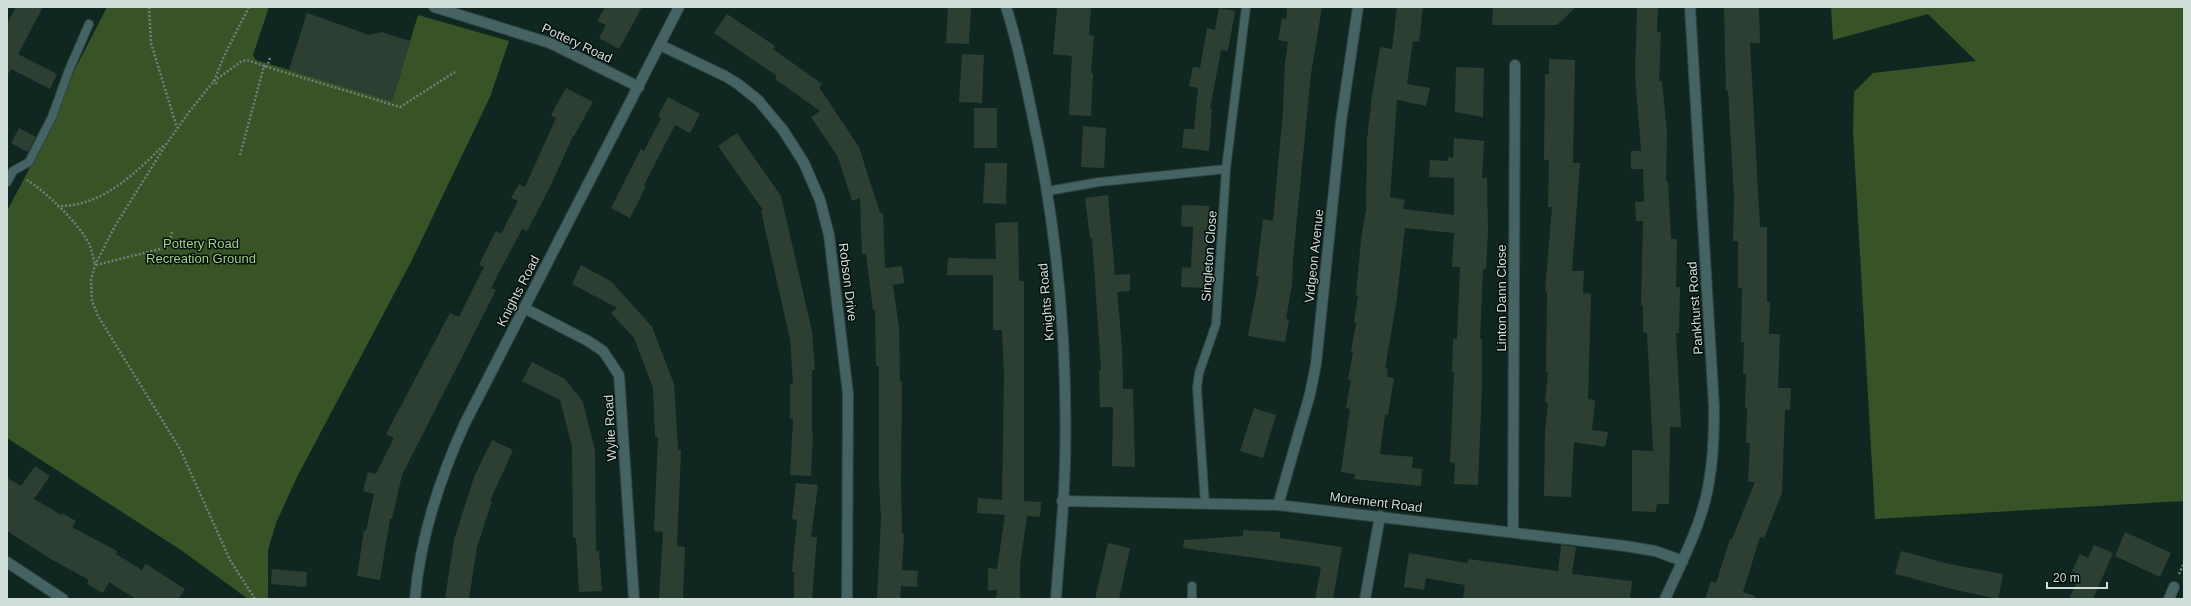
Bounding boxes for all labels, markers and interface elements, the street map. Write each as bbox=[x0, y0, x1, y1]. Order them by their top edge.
street label: Pottery Road bbox=[539, 20, 615, 66]
street label: Vidgeon Avenue bbox=[1302, 208, 1326, 304]
street label: Singleton Close bbox=[1198, 210, 1220, 302]
park label: Pottery Road Recreation Ground bbox=[146, 236, 256, 266]
street label: Robson Drive bbox=[836, 242, 860, 322]
street label: Linton Dann Close bbox=[1494, 245, 1509, 351]
street label: Knights Road bbox=[494, 253, 542, 329]
street label: Pankhurst Road bbox=[1684, 261, 1706, 355]
street label: Knights Road bbox=[1035, 262, 1057, 342]
street label: Wylie Road bbox=[601, 394, 619, 462]
street label: Morement Road bbox=[1329, 489, 1423, 515]
scale bar bbox=[2047, 564, 2107, 590]
text: 20 m bbox=[2053, 571, 2080, 585]

